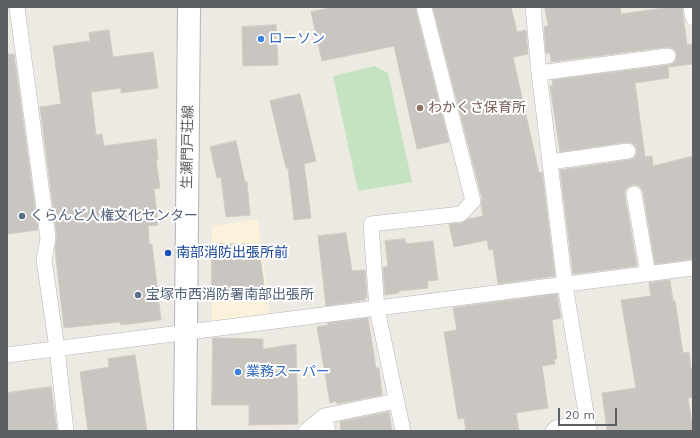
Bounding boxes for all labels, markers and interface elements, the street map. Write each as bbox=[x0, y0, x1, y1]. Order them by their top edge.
place label: ローソン bbox=[269, 31, 325, 47]
marker: ローソン bbox=[256, 34, 266, 44]
place label: わかくさ保育所 bbox=[428, 100, 526, 116]
marker: わかくさ保育所 bbox=[415, 103, 425, 113]
street label: 生瀬門戸荘線 bbox=[179, 105, 197, 189]
place label: くらんど人権文化センター bbox=[30, 208, 198, 224]
marker: くらんど人権文化センター bbox=[17, 211, 27, 221]
place label: 南部消防出張所前 bbox=[176, 245, 288, 261]
marker: 南部消防出張所前 bbox=[163, 248, 173, 258]
place label: 宝塚市西消防署南部出張所 bbox=[146, 287, 314, 303]
marker: 宝塚市西消防署南部出張所 bbox=[133, 290, 143, 300]
place label: 業務スーパー bbox=[246, 364, 330, 380]
marker: 業務スーパー bbox=[233, 367, 243, 377]
scale bar bbox=[560, 400, 619, 426]
text: 20 m bbox=[565, 408, 595, 422]

